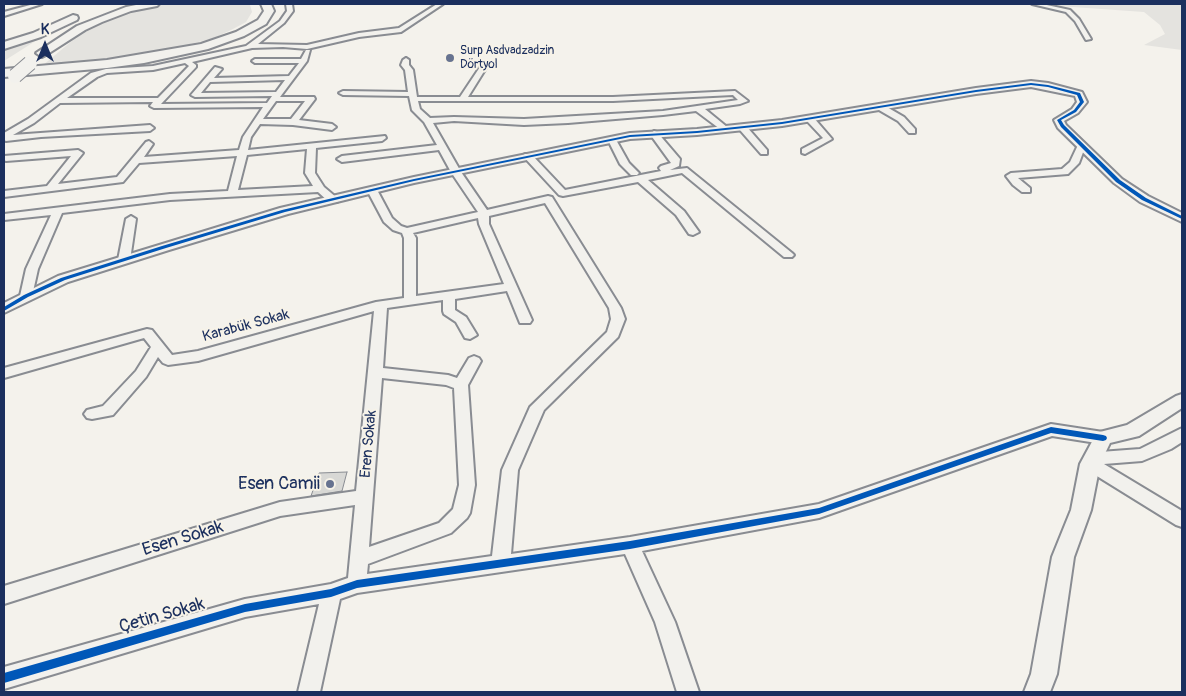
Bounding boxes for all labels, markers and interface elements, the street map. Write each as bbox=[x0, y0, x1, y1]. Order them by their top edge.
north arrow bbox=[20, 20, 70, 70]
text: K bbox=[41, 21, 49, 38]
place label: Surp Asdvadzadzin Dörtyol bbox=[460, 44, 554, 72]
marker: Surp Asdvadzadzin Dörtyol bbox=[444, 52, 456, 64]
street label: Karabük Sokak bbox=[201, 306, 291, 346]
street label: Eren Sokak bbox=[357, 409, 381, 479]
place label: Esen Camii bbox=[238, 473, 320, 495]
marker: Esen Camii bbox=[324, 478, 336, 490]
street label: Esen Sokak bbox=[140, 516, 226, 562]
street label: Çetin Sokak bbox=[117, 593, 207, 639]

